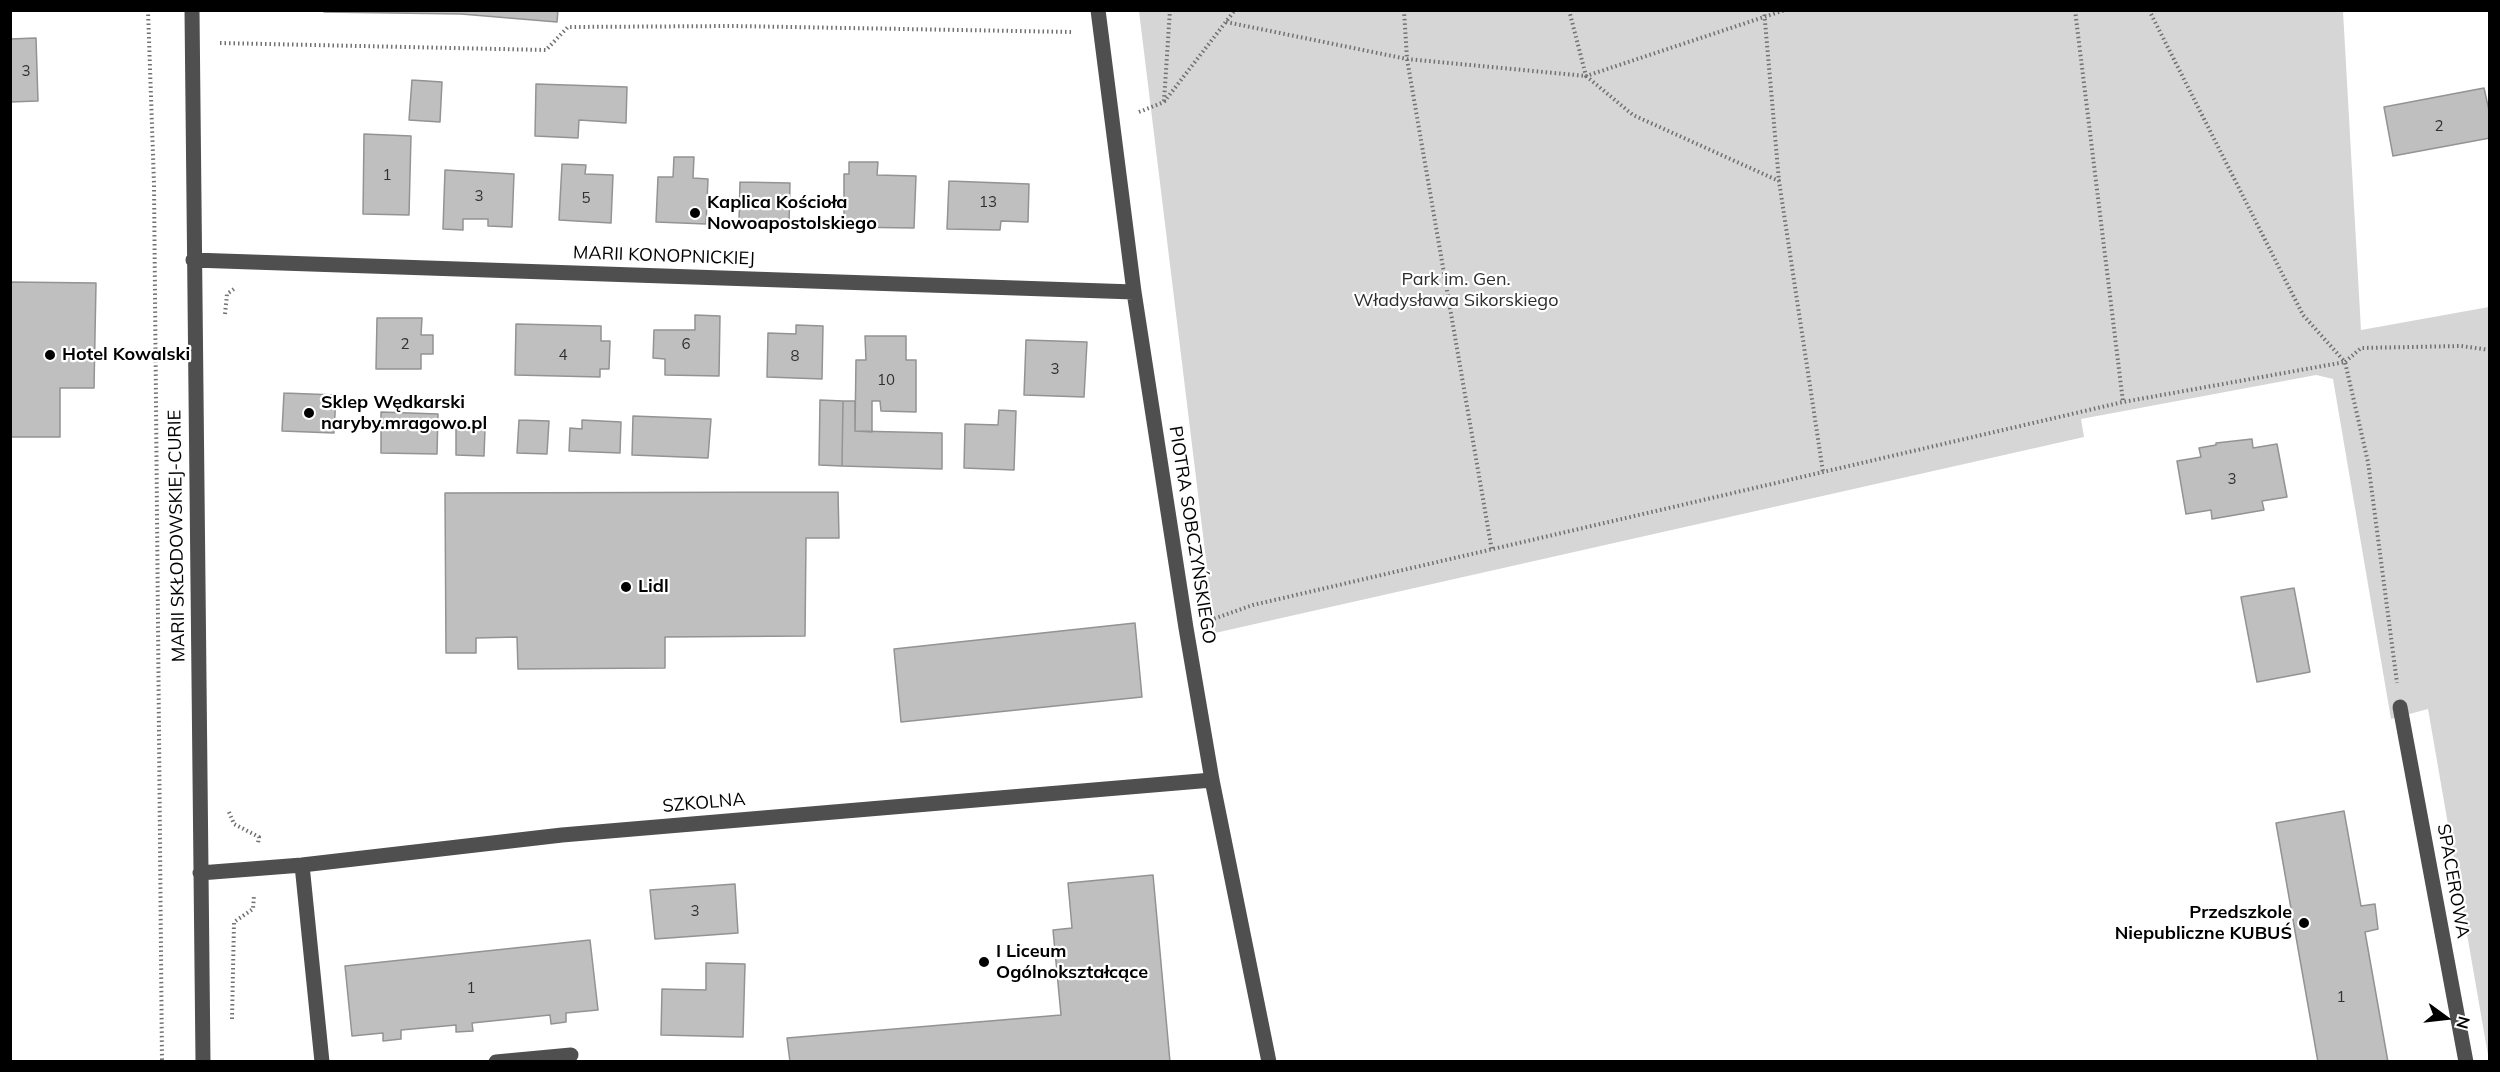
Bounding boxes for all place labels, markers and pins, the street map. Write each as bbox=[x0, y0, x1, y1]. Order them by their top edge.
place label: Kaplica Kościoła Nowoapostolskiego bbox=[707, 192, 877, 234]
marker: Kaplica Kościoła Nowoapostolskiego bbox=[688, 206, 702, 220]
place label: Hotel Kowalski bbox=[62, 344, 190, 366]
marker: Hotel Kowalski bbox=[43, 348, 57, 362]
place label: Sklep Wędkarski naryby.mragowo.pl bbox=[321, 392, 487, 434]
marker: Sklep Wędkarski naryby.mragowo.pl bbox=[302, 406, 316, 420]
place label: Lidl bbox=[638, 576, 669, 598]
marker: Lidl bbox=[619, 580, 633, 594]
place label: Przedszkole Niepubliczne KUBUŚ bbox=[2115, 902, 2292, 944]
marker: Przedszkole Niepubliczne KUBUŚ bbox=[2297, 916, 2311, 930]
place label: I Liceum Ogólnokształcące bbox=[996, 941, 1148, 984]
marker: I Liceum Ogólnokształcące bbox=[977, 955, 991, 969]

